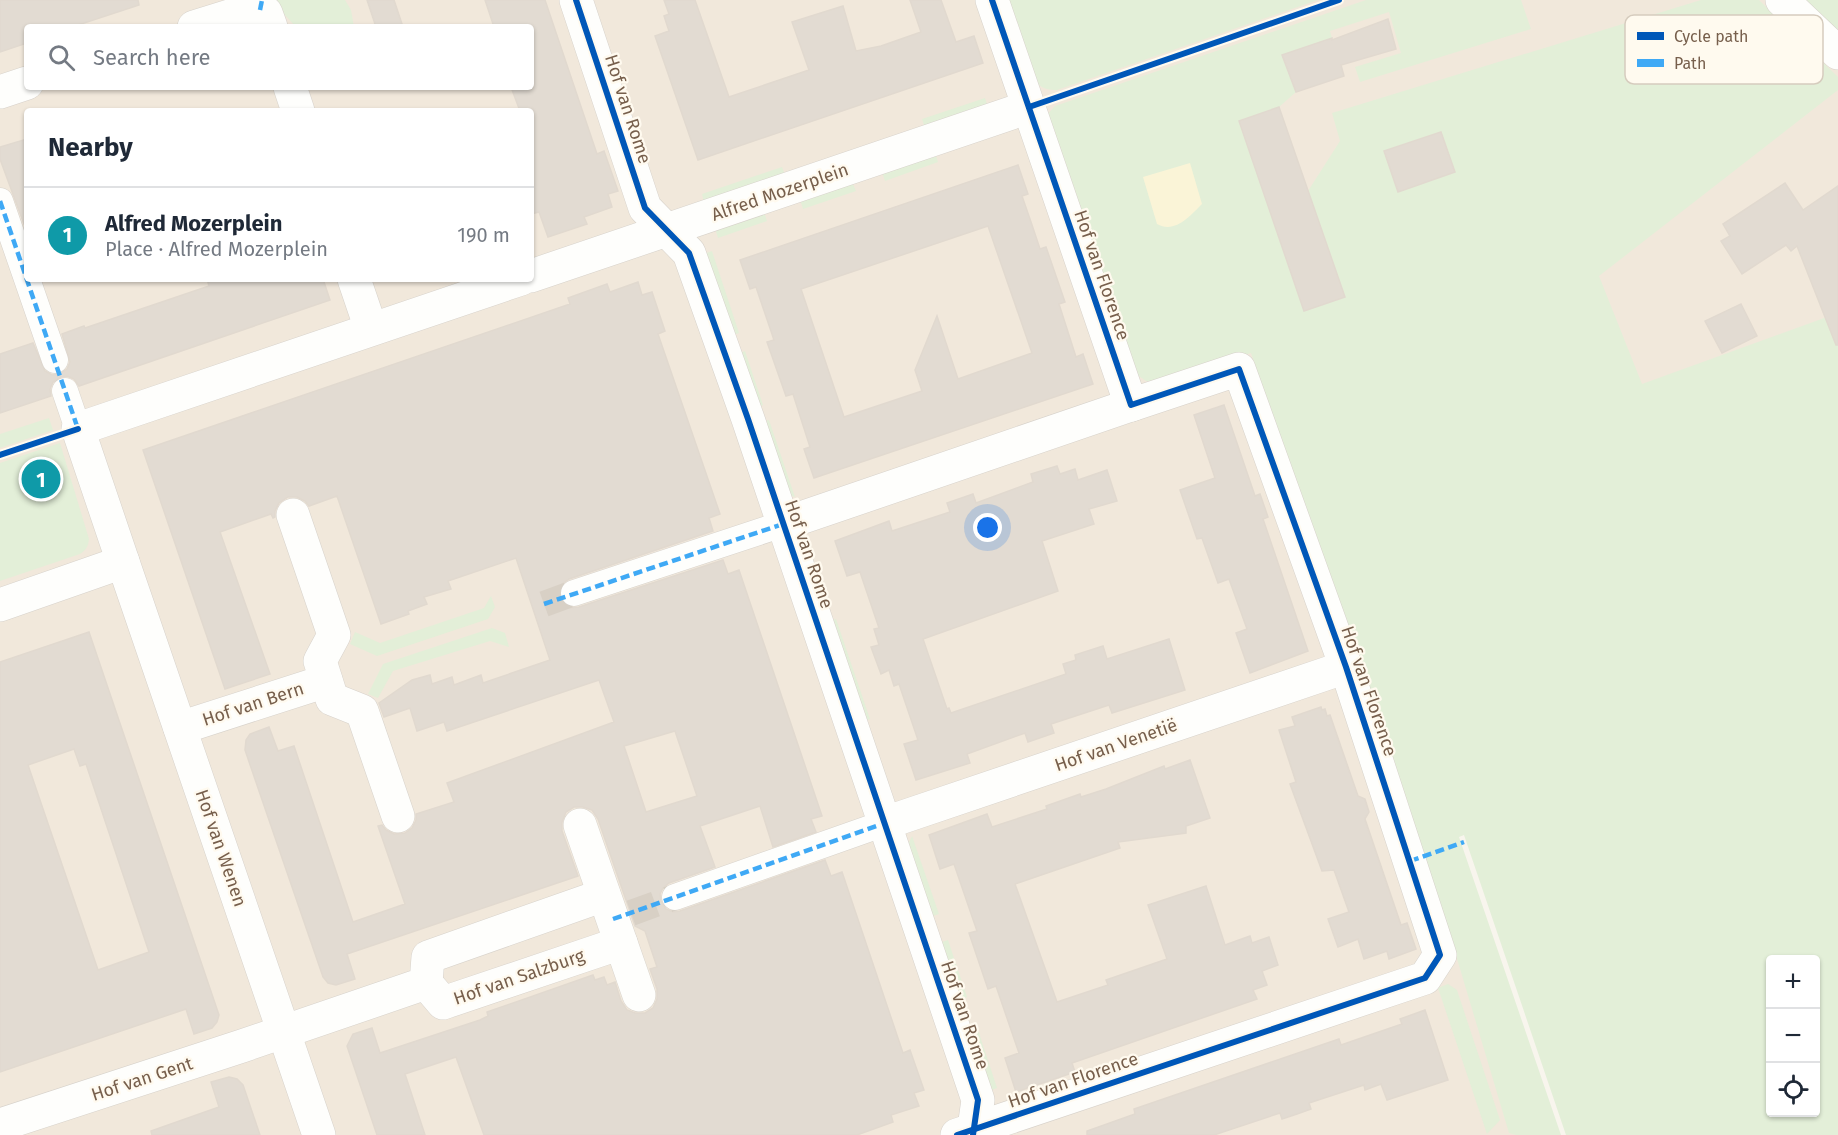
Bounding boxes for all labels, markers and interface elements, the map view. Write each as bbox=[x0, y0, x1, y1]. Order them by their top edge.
legend bbox=[1625, 15, 1823, 84]
search box bbox=[24, 24, 534, 90]
text: Cycle path bbox=[1674, 27, 1748, 46]
icon: search bbox=[45, 41, 78, 74]
text: Search here bbox=[93, 44, 211, 71]
street label: Hof van Rome bbox=[600, 52, 656, 166]
text: Path bbox=[1674, 54, 1706, 73]
text: Nearby bbox=[48, 132, 133, 163]
street label: Alfred Mozerplein bbox=[709, 158, 851, 226]
street label: Hof van Florence bbox=[1069, 207, 1135, 343]
text: Alfred Mozerplein bbox=[105, 210, 282, 237]
text: 1 bbox=[63, 223, 72, 247]
text: 190 m bbox=[457, 223, 510, 247]
text: Place · Alfred Mozerplein bbox=[105, 237, 328, 261]
pin: 1 bbox=[22, 456, 60, 502]
street label: Hof van Rome bbox=[780, 497, 838, 611]
your location bbox=[973, 513, 1002, 542]
street label: Hof van Florence bbox=[1336, 623, 1402, 759]
street label: Hof van Bern bbox=[199, 677, 307, 731]
street label: Hof van Venetië bbox=[1052, 714, 1180, 776]
street label: Hof van Wenen bbox=[191, 786, 251, 910]
street label: Hof van Salzburg bbox=[451, 944, 588, 1010]
map controls bbox=[1766, 955, 1820, 1117]
button: + bbox=[1766, 955, 1820, 1009]
street label: Hof van Rome bbox=[936, 958, 994, 1072]
button: − bbox=[1766, 1009, 1820, 1063]
street label: Hof van Florence bbox=[1005, 1047, 1141, 1113]
street label: Hof van Gent bbox=[88, 1052, 196, 1106]
button: locate bbox=[1766, 1063, 1820, 1117]

